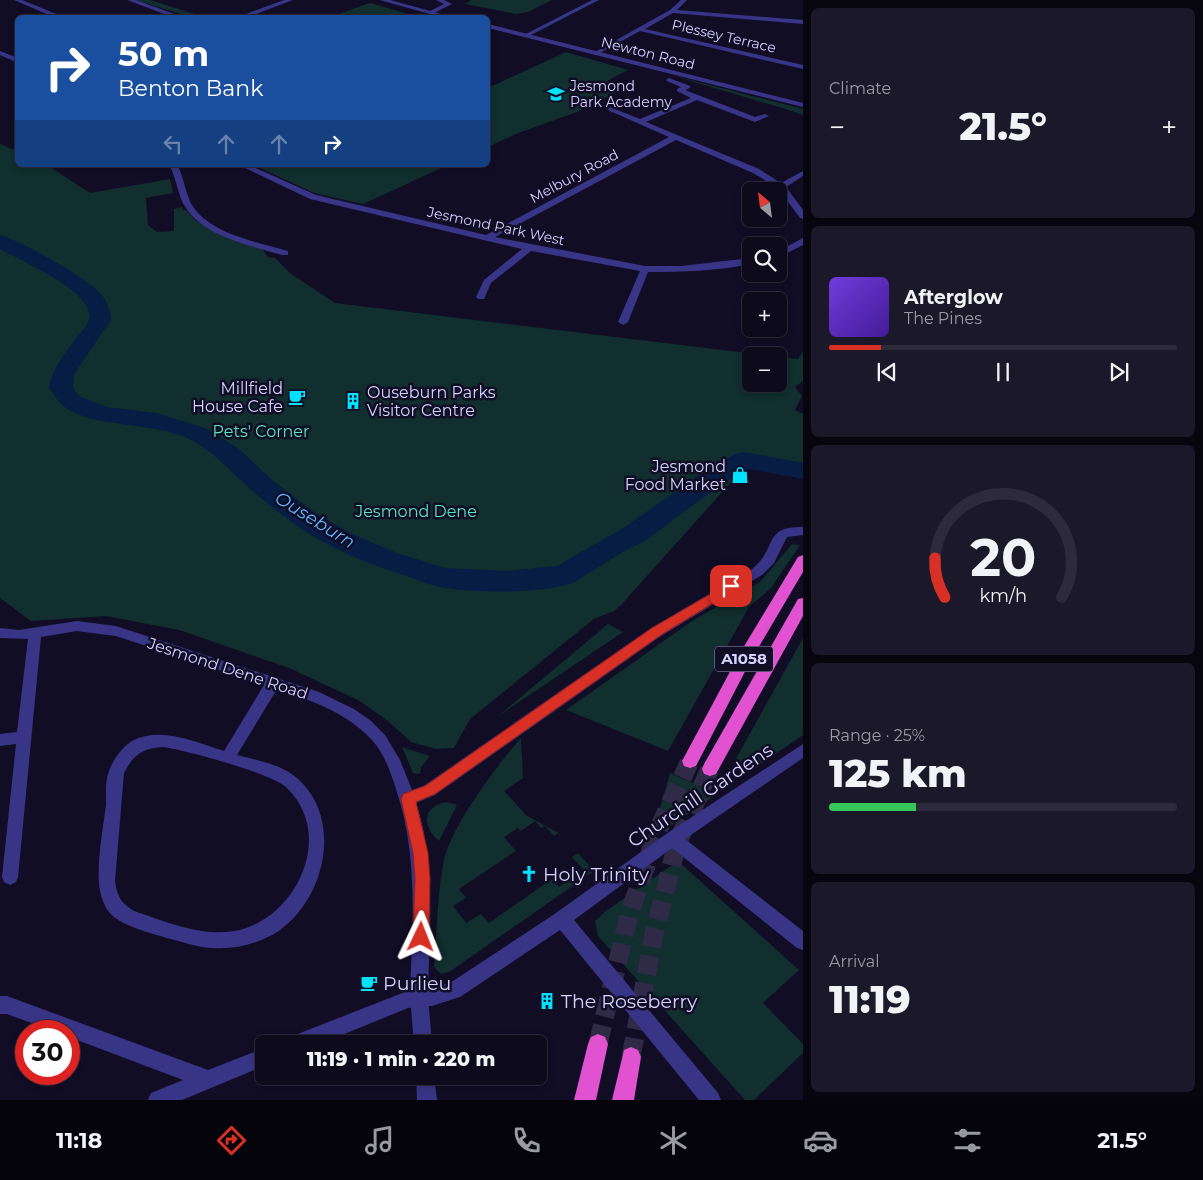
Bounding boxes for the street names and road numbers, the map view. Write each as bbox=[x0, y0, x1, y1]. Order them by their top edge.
street label: Plessey Terrace bbox=[670, 15, 778, 57]
street label: Newton Road bbox=[599, 33, 697, 73]
street label: Melbury Road bbox=[527, 145, 621, 207]
street label: Jesmond Park West bbox=[425, 202, 567, 249]
street label: Jesmond Dene Road bbox=[144, 633, 311, 703]
road number: A1058 bbox=[715, 646, 773, 672]
street label: Churchill Gardens bbox=[623, 738, 777, 852]

